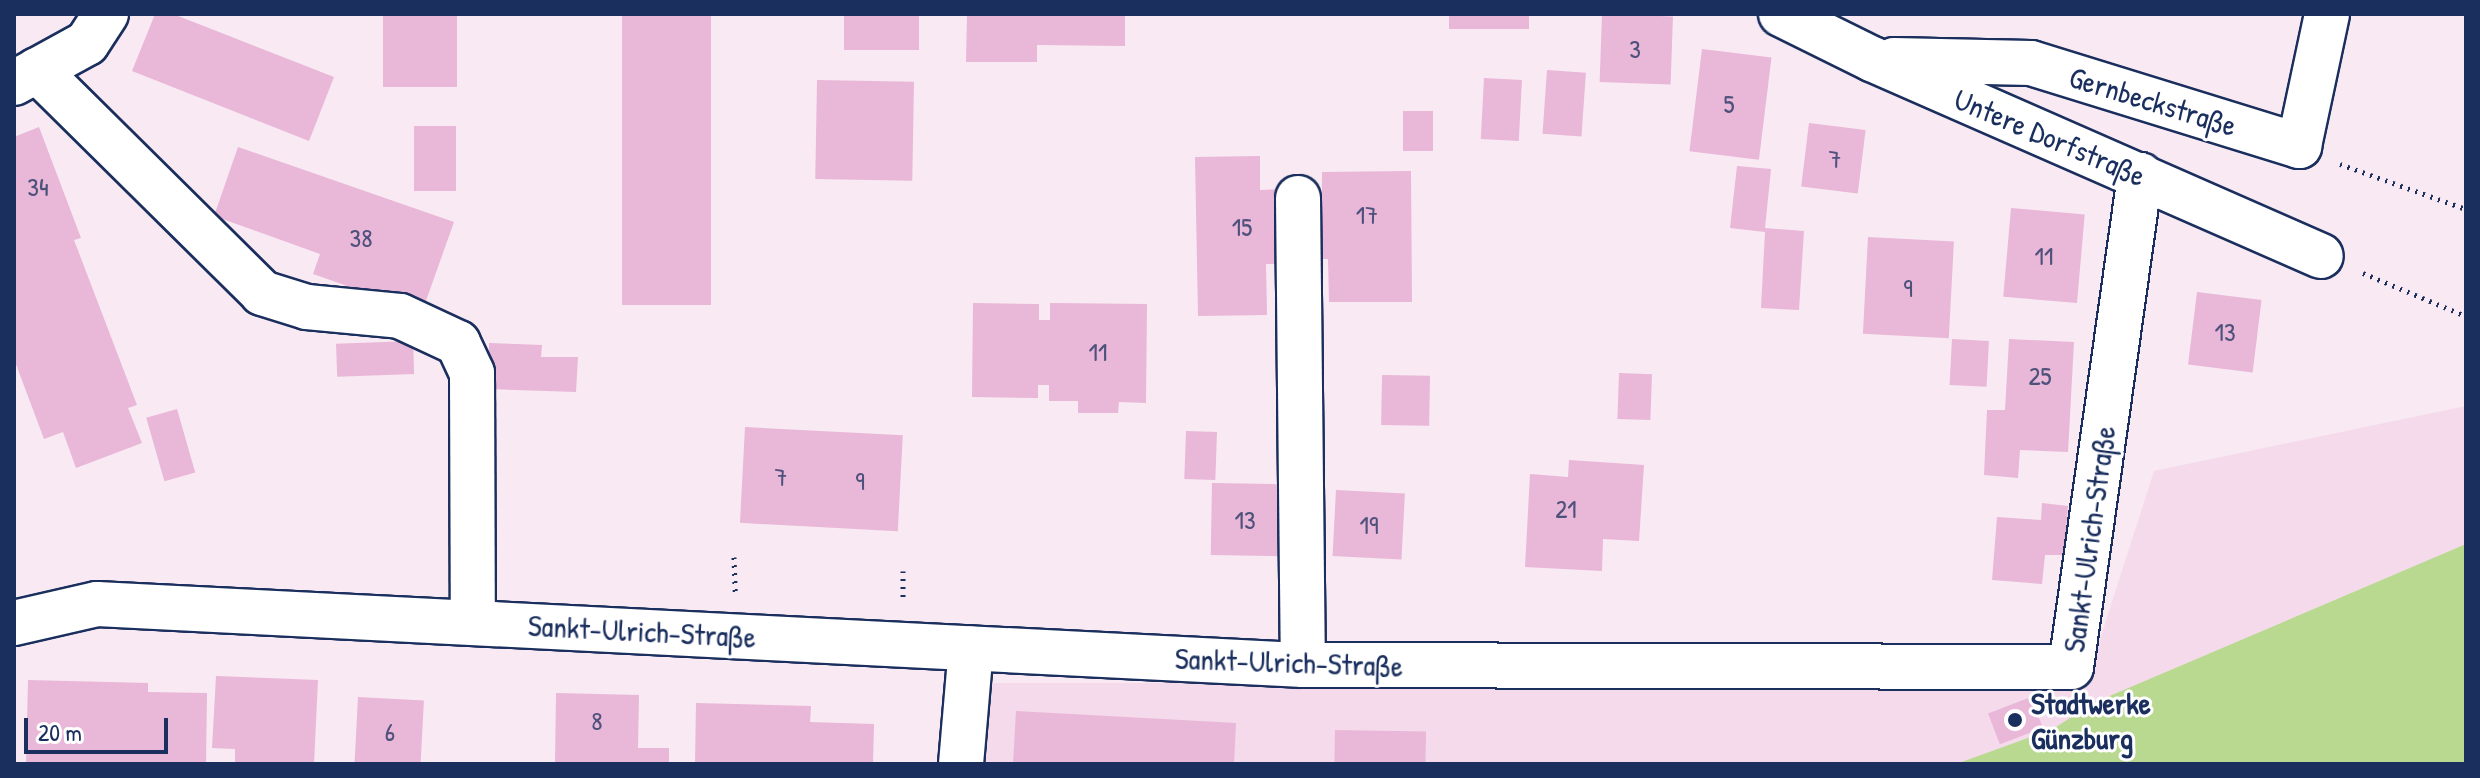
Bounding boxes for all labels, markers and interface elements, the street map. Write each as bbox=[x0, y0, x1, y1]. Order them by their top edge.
house number: 3 bbox=[1629, 33, 1641, 65]
street label: Gernbeckstraße bbox=[2065, 59, 2241, 143]
street label: Untere Dorfstraße bbox=[1949, 81, 2151, 193]
house number: 5 bbox=[1724, 88, 1734, 120]
house number: 7 bbox=[1829, 143, 1841, 175]
house number: 34 bbox=[27, 171, 49, 203]
house number: 17 bbox=[1356, 199, 1378, 231]
house number: 15 bbox=[1232, 211, 1252, 243]
house number: 38 bbox=[350, 222, 372, 254]
house number: 11 bbox=[2035, 240, 2053, 272]
house number: 9 bbox=[1903, 272, 1913, 304]
house number: 13 bbox=[2214, 316, 2236, 348]
house number: 11 bbox=[1089, 336, 1107, 368]
house number: 25 bbox=[2028, 360, 2052, 392]
street label: Sankt-Ulrich-Straße bbox=[2055, 423, 2123, 655]
house number: 7 bbox=[775, 461, 787, 493]
house number: 9 bbox=[855, 465, 865, 497]
house number: 21 bbox=[1555, 493, 1577, 525]
house number: 13 bbox=[1234, 504, 1256, 536]
house number: 19 bbox=[1360, 509, 1378, 541]
street label: Sankt-Ulrich-Straße bbox=[527, 607, 757, 655]
street label: Sankt-Ulrich-Straße bbox=[1174, 640, 1404, 684]
place label: Stadtwerke Günzburg bbox=[2031, 685, 2151, 756]
scale bar bbox=[28, 702, 172, 752]
house number: 8 bbox=[591, 705, 603, 737]
marker: Stadtwerke Günzburg bbox=[2006, 711, 2024, 729]
text: 20 m bbox=[38, 716, 82, 748]
house number: 6 bbox=[385, 716, 395, 748]

